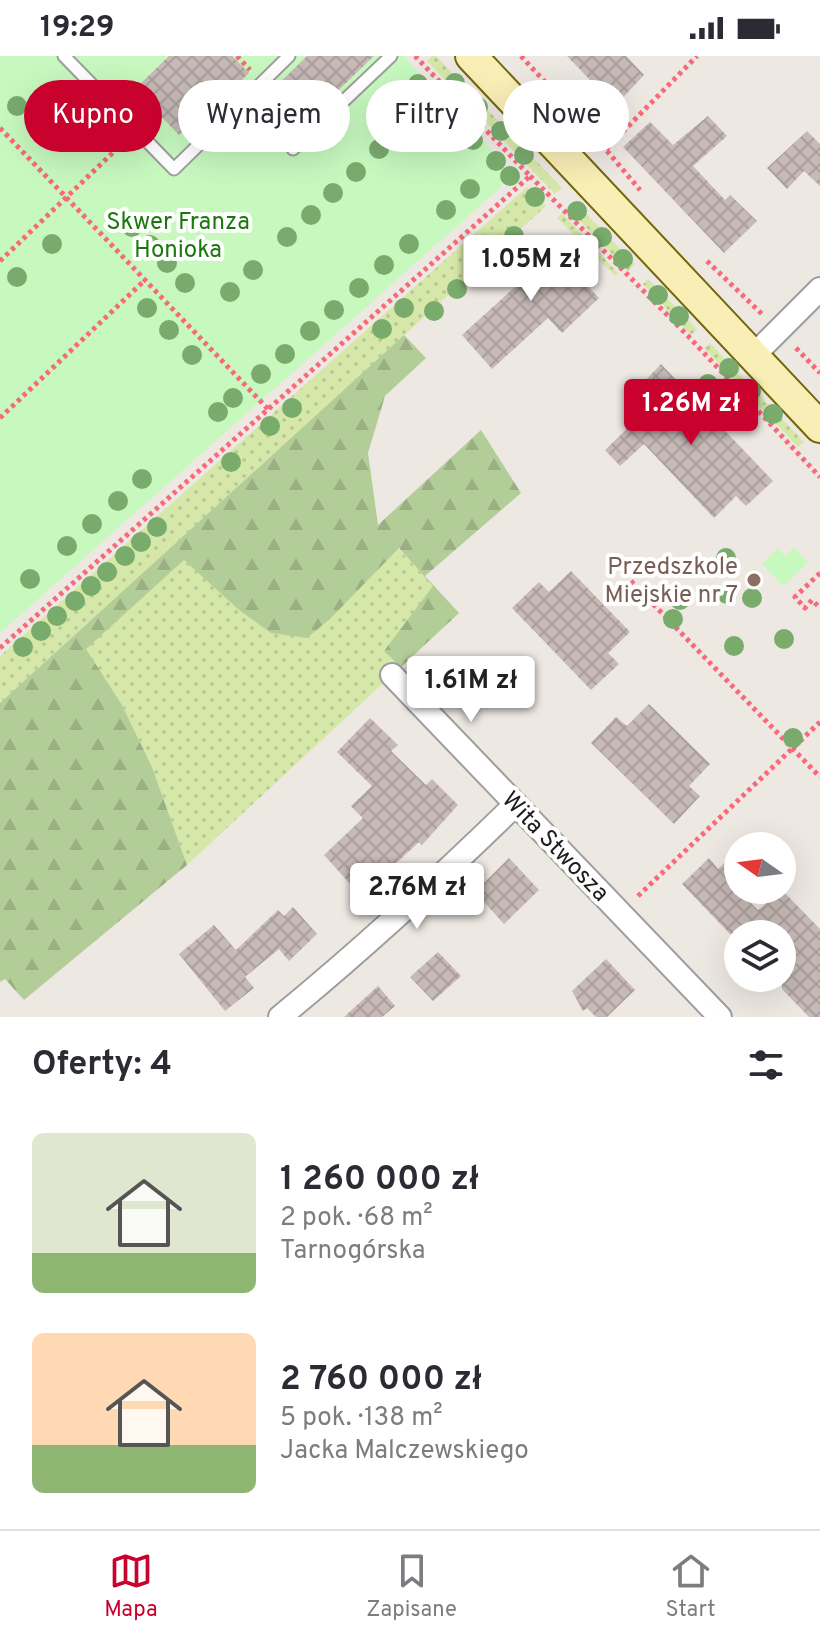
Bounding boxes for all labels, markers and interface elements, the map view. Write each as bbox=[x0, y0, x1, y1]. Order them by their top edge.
text: 19:29 bbox=[40, 10, 115, 47]
chip: Kupno bbox=[24, 80, 162, 152]
chip: Wynajem bbox=[178, 80, 350, 152]
chip: Filtry bbox=[366, 80, 487, 152]
chip: Nowe bbox=[503, 80, 629, 152]
park label: Skwer Franza Honioka bbox=[106, 208, 250, 266]
pin: 1.05M zł bbox=[448, 235, 614, 303]
text: 1.05M zł bbox=[481, 244, 581, 277]
pin: 1.26M zł bbox=[608, 379, 774, 447]
text: 1.26M zł bbox=[642, 388, 740, 421]
place label: Przedszkole Miejskie nr 7 bbox=[605, 553, 738, 611]
marker: Przedszkole Miejskie nr 7 bbox=[745, 571, 763, 589]
pin: 1.61M zł bbox=[388, 656, 554, 724]
text: 1.61M zł bbox=[425, 665, 517, 698]
street label: Wita Stwosza bbox=[494, 786, 615, 909]
north arrow bbox=[724, 832, 796, 904]
map controls bbox=[724, 832, 796, 992]
pin: 2.76M zł bbox=[334, 863, 500, 931]
text: 2.76M zł bbox=[368, 872, 466, 905]
button: layers bbox=[724, 920, 796, 992]
icon: filters bbox=[744, 1043, 788, 1087]
text: Oferty: 4 bbox=[32, 1044, 172, 1087]
text: 1 260 000 zł bbox=[280, 1159, 479, 1202]
icon: home bbox=[96, 1165, 192, 1261]
text: 2 pok. · 68 m² bbox=[280, 1202, 433, 1235]
text: Tarnogórska bbox=[280, 1235, 425, 1268]
text: 2 760 000 zł bbox=[280, 1359, 482, 1402]
icon: home bbox=[96, 1365, 192, 1461]
text: 5 pok. · 138 m² bbox=[280, 1402, 443, 1435]
text: Jacka Malczewskiego bbox=[280, 1435, 529, 1468]
tab: Mapa bbox=[104, 1549, 158, 1624]
tab: Zapisane bbox=[366, 1549, 457, 1624]
tab: Start bbox=[666, 1549, 716, 1624]

